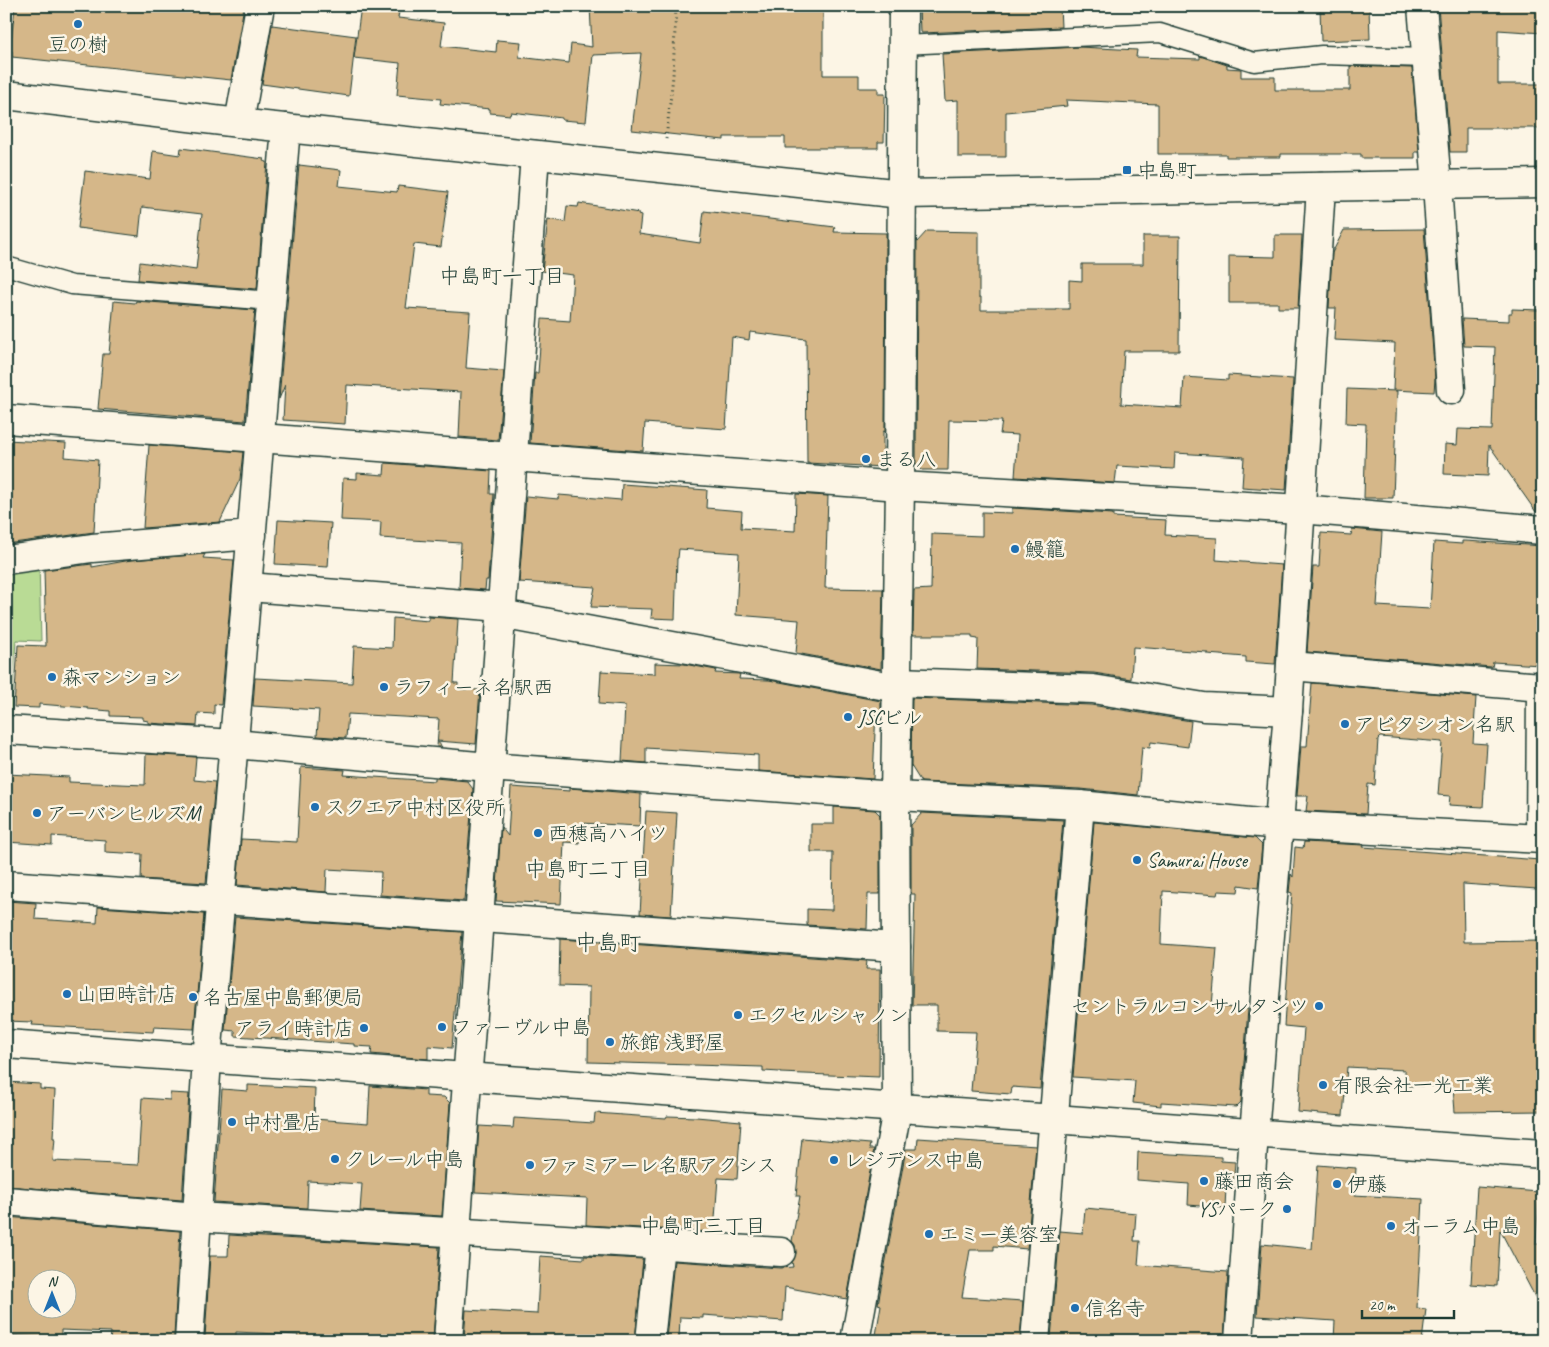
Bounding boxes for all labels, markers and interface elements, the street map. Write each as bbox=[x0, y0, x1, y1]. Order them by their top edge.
marker: 豆の樹 bbox=[72, 18, 84, 30]
place label: 豆の樹 bbox=[48, 32, 108, 57]
place label: 中島町 bbox=[1137, 158, 1197, 183]
marker: 中島町 bbox=[1121, 164, 1133, 176]
district label: 中島町一丁目 bbox=[439, 263, 565, 289]
place label: まる八 bbox=[876, 447, 936, 472]
marker: まる八 bbox=[860, 453, 872, 465]
place label: 鰻籠 bbox=[1025, 537, 1065, 562]
marker: 鰻籠 bbox=[1009, 543, 1021, 555]
place label: 森マンション bbox=[62, 665, 181, 690]
marker: 森マンション bbox=[46, 671, 58, 683]
place label: ラフィーネ名駅西 bbox=[394, 675, 553, 700]
marker: ラフィーネ名駅西 bbox=[378, 681, 390, 693]
place label: JSCビル bbox=[857, 705, 923, 730]
marker: JSCビル bbox=[842, 711, 854, 723]
place label: アビタシオン名駅 bbox=[1355, 712, 1515, 737]
marker: アビタシオン名駅 bbox=[1339, 718, 1351, 730]
place label: スクエア中村区役所 bbox=[325, 795, 505, 820]
place label: アーバンヒルズM bbox=[47, 801, 202, 826]
marker: スクエア中村区役所 bbox=[309, 801, 321, 813]
marker: アーバンヒルズM bbox=[31, 807, 43, 819]
place label: 西穂高ハイツ bbox=[548, 821, 668, 846]
marker: 西穂高ハイツ bbox=[532, 827, 544, 839]
place label: Samurai House bbox=[1147, 848, 1248, 873]
marker: Samurai House bbox=[1131, 854, 1143, 866]
district label: 中島町二丁目 bbox=[525, 856, 651, 882]
district label: 中島町 bbox=[575, 929, 641, 957]
place label: 山田時計店 bbox=[77, 982, 177, 1007]
place label: 名古屋中島郵便局 bbox=[203, 985, 363, 1010]
marker: 山田時計店 bbox=[61, 988, 73, 1000]
marker: 名古屋中島郵便局 bbox=[187, 991, 199, 1003]
place label: セントラルコンサルタンツ bbox=[1071, 994, 1309, 1019]
marker: セントラルコンサルタンツ bbox=[1313, 1000, 1325, 1012]
place label: エクセルシャノン bbox=[748, 1003, 909, 1028]
marker: エクセルシャノン bbox=[732, 1009, 744, 1021]
place label: ファーヴル中島 bbox=[452, 1015, 591, 1040]
place label: アライ時計店 bbox=[235, 1016, 354, 1041]
marker: ファーヴル中島 bbox=[436, 1021, 448, 1033]
marker: アライ時計店 bbox=[358, 1022, 370, 1034]
place label: 旅館 浅野屋 bbox=[620, 1030, 725, 1055]
marker: 旅館 浅野屋 bbox=[604, 1036, 616, 1048]
place label: 有限会社一光工業 bbox=[1333, 1073, 1493, 1098]
marker: 有限会社一光工業 bbox=[1317, 1079, 1329, 1091]
place label: 中村畳店 bbox=[242, 1110, 322, 1135]
marker: 中村畳店 bbox=[226, 1116, 238, 1128]
place label: クレール中島 bbox=[345, 1147, 465, 1172]
place label: レジデンス中島 bbox=[844, 1148, 984, 1173]
marker: クレール中島 bbox=[329, 1153, 341, 1165]
place label: ファミアーレ名駅アクシス bbox=[540, 1153, 777, 1178]
marker: レジデンス中島 bbox=[828, 1154, 840, 1166]
marker: ファミアーレ名駅アクシス bbox=[524, 1159, 536, 1171]
place label: 藤田商会 bbox=[1214, 1169, 1294, 1194]
place label: 伊藤 bbox=[1347, 1172, 1387, 1197]
marker: 藤田商会 bbox=[1198, 1175, 1210, 1187]
marker: 伊藤 bbox=[1331, 1178, 1343, 1190]
place label: YSパーク bbox=[1198, 1197, 1277, 1222]
marker: YSパーク bbox=[1281, 1203, 1293, 1215]
district label: 中島町三丁目 bbox=[640, 1213, 766, 1239]
place label: オーラム中島 bbox=[1401, 1214, 1521, 1239]
marker: オーラム中島 bbox=[1385, 1220, 1397, 1232]
place label: エミー美容室 bbox=[939, 1222, 1059, 1247]
marker: エミー美容室 bbox=[923, 1228, 935, 1240]
north arrow bbox=[28, 1270, 78, 1320]
text: N bbox=[48, 1273, 59, 1290]
scale bar bbox=[1362, 1287, 1454, 1319]
place label: 信名寺 bbox=[1085, 1296, 1145, 1321]
text: 20 m bbox=[1369, 1296, 1396, 1315]
marker: 信名寺 bbox=[1069, 1302, 1081, 1314]

